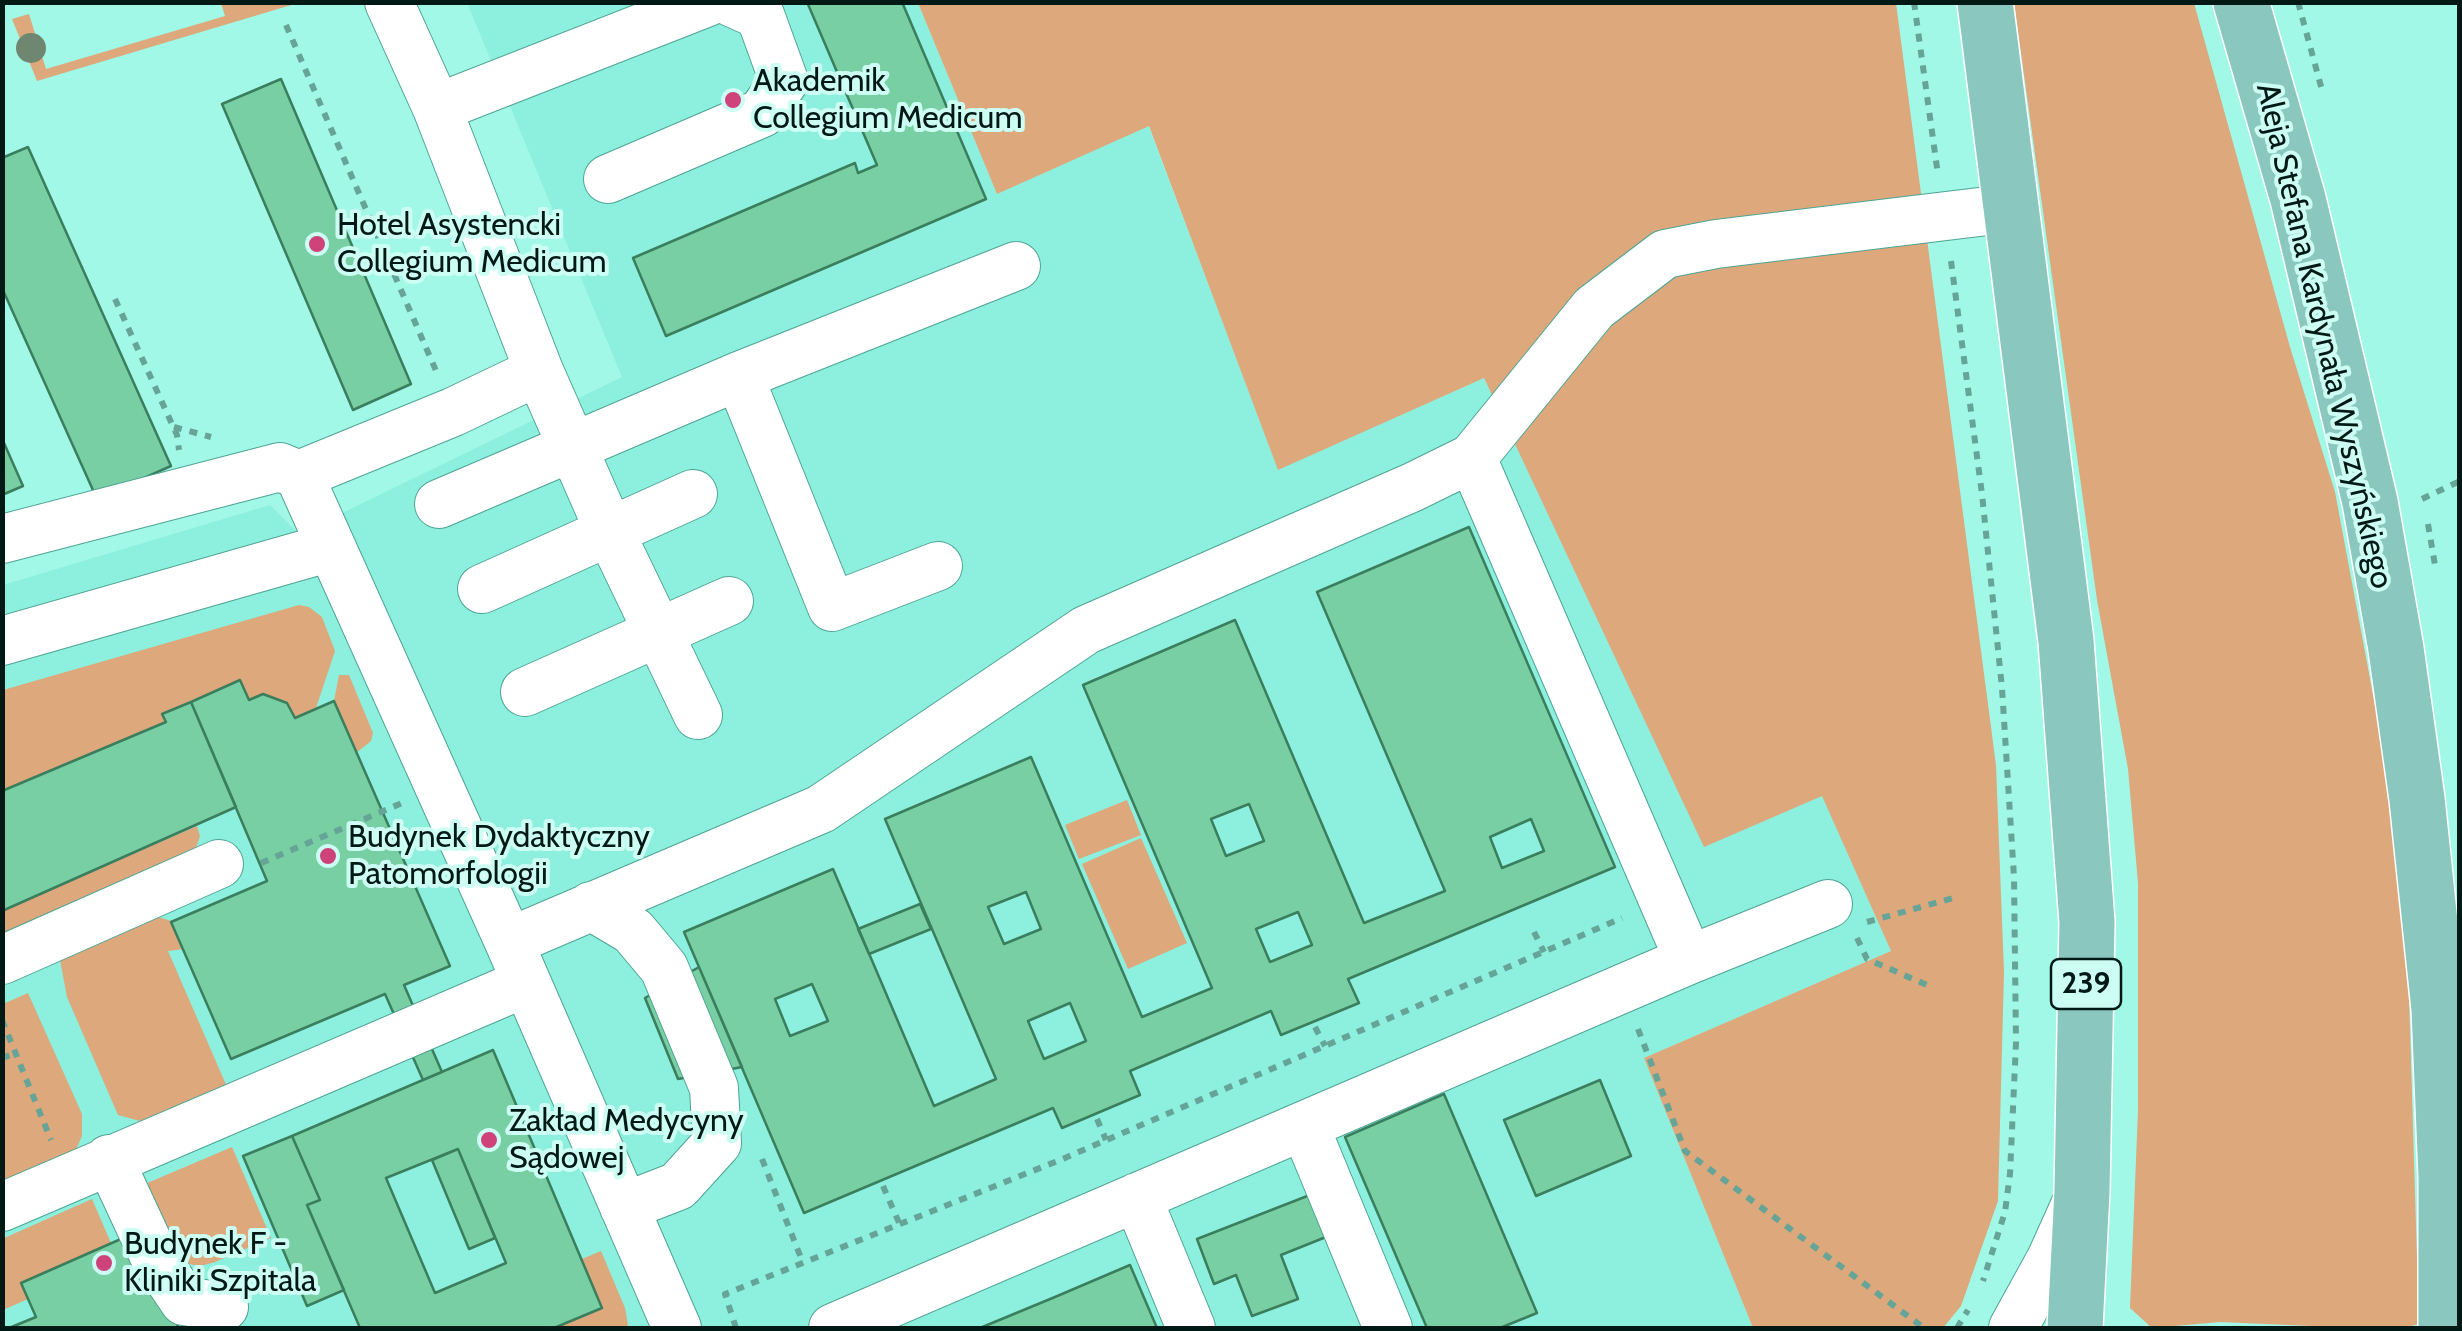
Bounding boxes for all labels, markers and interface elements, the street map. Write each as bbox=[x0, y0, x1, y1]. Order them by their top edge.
place label: Akademik Collegium Medicum bbox=[753, 63, 1022, 138]
street label: Aleja Stefana Kardynała Wyszyńskiego bbox=[2247, 80, 2401, 592]
marker: Akademik Collegium Medicum bbox=[722, 89, 744, 111]
place label: Hotel Asystencki Collegium Medicum bbox=[337, 207, 606, 282]
marker: Hotel Asystencki Collegium Medicum bbox=[306, 233, 328, 255]
place label: Budynek Dydaktyczny Patomorfologii bbox=[348, 819, 650, 894]
marker: Budynek Dydaktyczny Patomorfologii bbox=[317, 845, 339, 867]
road number: 239 bbox=[2051, 959, 2121, 1009]
place label: Zakład Medycyny Sądowej bbox=[509, 1103, 744, 1178]
marker: Zakład Medycyny Sądowej bbox=[478, 1129, 500, 1151]
place label: Budynek F - Kliniki Szpitala bbox=[124, 1226, 316, 1301]
marker: Budynek F - Kliniki Szpitala bbox=[93, 1252, 115, 1274]

